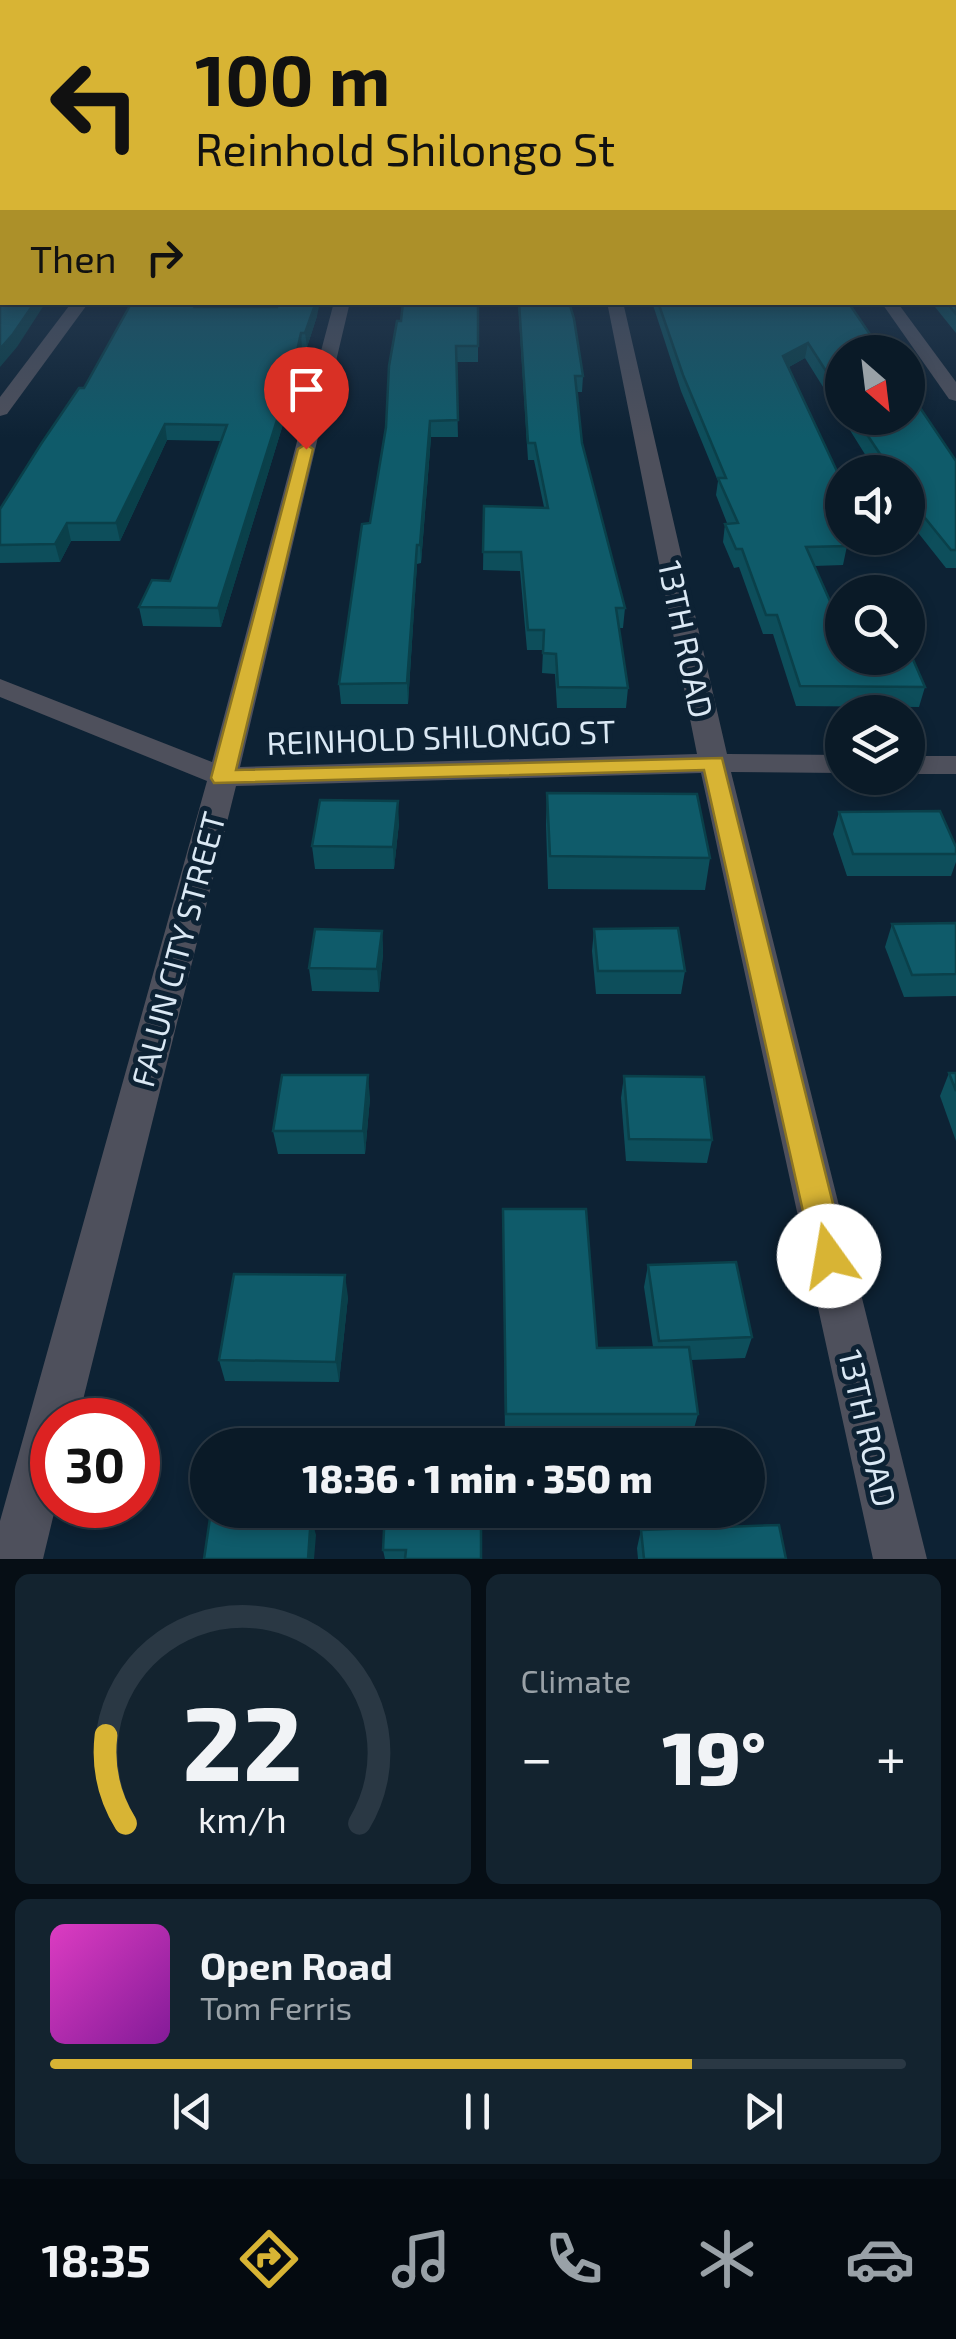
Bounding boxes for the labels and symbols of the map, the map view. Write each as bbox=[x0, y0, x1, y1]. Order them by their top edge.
north arrow bbox=[825, 335, 925, 435]
pin bbox=[264, 347, 349, 450]
street label: 13TH ROAD bbox=[652, 557, 722, 721]
street label: REINHOLD SHILONGO ST bbox=[266, 711, 616, 761]
street label: FALUN CITY STREET bbox=[122, 807, 232, 1091]
position arrow bbox=[777, 1204, 881, 1308]
street label: 13TH ROAD bbox=[833, 1346, 905, 1510]
speed limit sign: 30 bbox=[30, 1398, 160, 1528]

